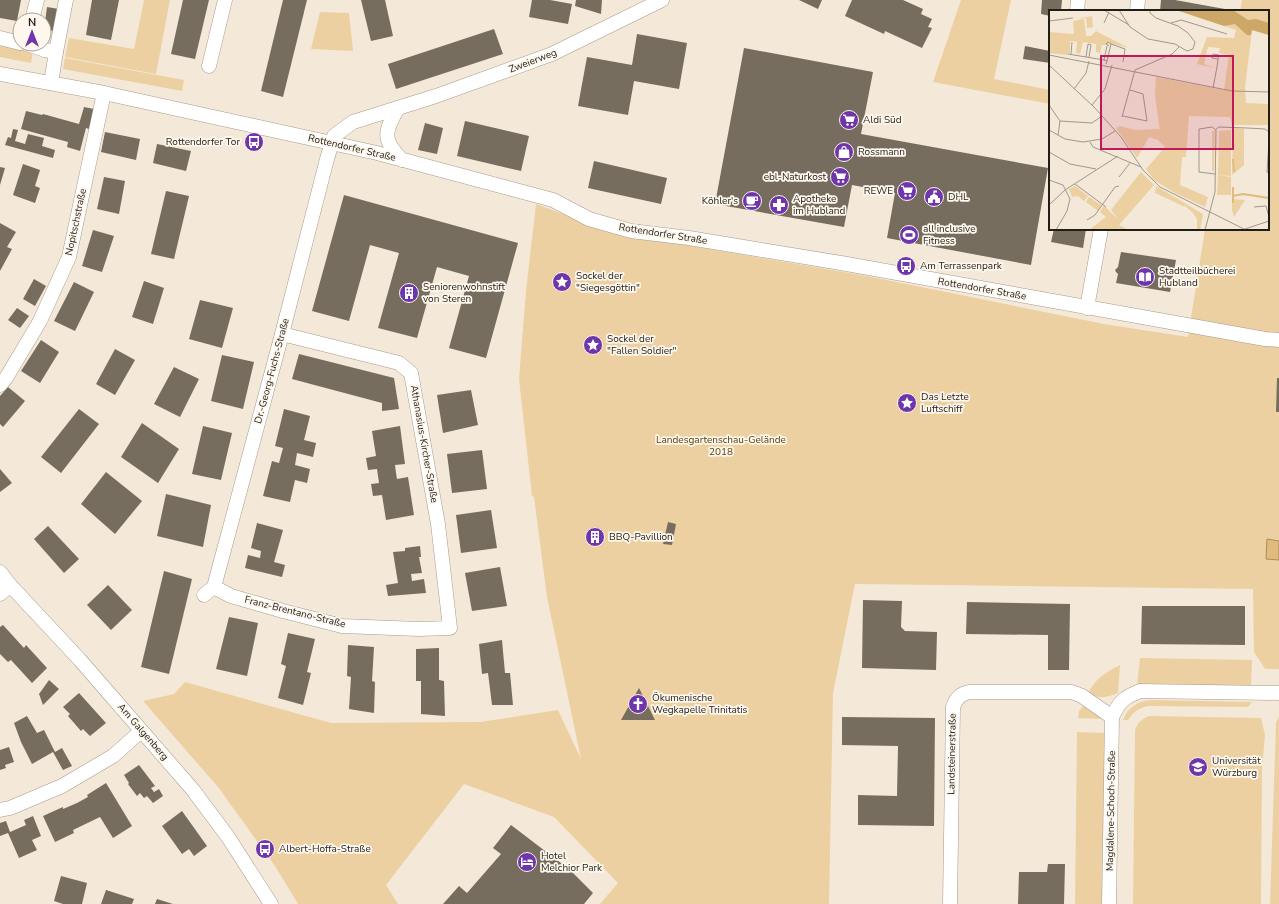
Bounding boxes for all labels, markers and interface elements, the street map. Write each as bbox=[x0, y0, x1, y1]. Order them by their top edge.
inset map bbox=[1049, 10, 1269, 230]
north arrow bbox=[12, 12, 52, 52]
text: N bbox=[28, 15, 36, 30]
street label: Zweierweg bbox=[507, 45, 559, 77]
supermarket icon: Aldi Süd bbox=[838, 109, 860, 131]
place label: Aldi Süd bbox=[863, 113, 902, 127]
bus stop icon: Rottendorfer Tor bbox=[243, 131, 265, 153]
street label: Rottendorfer Straße bbox=[307, 131, 397, 165]
place label: Rottendorfer Tor bbox=[166, 135, 240, 149]
shop icon: Rossmann bbox=[833, 141, 855, 163]
place label: Rossmann bbox=[858, 145, 905, 159]
supermarket icon: ebl-Naturkost bbox=[829, 166, 851, 188]
place label: ebl-Naturkost bbox=[764, 170, 826, 184]
supermarket icon: REWE bbox=[896, 180, 918, 202]
place label: REWE bbox=[864, 184, 893, 198]
public building icon: DHL bbox=[923, 186, 945, 208]
street label: Nopitschstraße bbox=[62, 187, 90, 257]
cafe icon: Köhler's bbox=[741, 190, 763, 212]
place label: DHL bbox=[948, 190, 969, 204]
place label: Apotheke im Hubland bbox=[793, 192, 845, 218]
place label: Köhler's bbox=[702, 194, 738, 208]
pharmacy icon: Apotheke im Hubland bbox=[768, 194, 790, 216]
street label: Rottendorfer Straße bbox=[618, 220, 708, 248]
place label: all inclusive Fitness bbox=[923, 222, 976, 248]
sports icon: all inclusive Fitness bbox=[898, 224, 920, 246]
bus stop icon: Am Terrassenpark bbox=[895, 255, 917, 277]
place label: Am Terrassenpark bbox=[920, 259, 1003, 273]
place label: Stadtteilbücherei Hubland bbox=[1159, 264, 1235, 290]
library icon: Stadtteilbücherei Hubland bbox=[1134, 266, 1156, 288]
place label: Sockel der "Siegesgöttin" bbox=[576, 269, 640, 295]
place icon: Sockel der "Siegesgöttin" bbox=[551, 271, 573, 293]
street label: Rottendorfer Straße bbox=[937, 274, 1027, 304]
place label: Seniorenwohnstift von Steren bbox=[423, 280, 505, 306]
building icon: Seniorenwohnstift von Steren bbox=[398, 282, 420, 304]
street label: Dr.-Georg-Fuchs-Straße bbox=[251, 317, 293, 425]
place label: Sockel der "Fallen Soldier" bbox=[607, 332, 677, 358]
place icon: Sockel der "Fallen Soldier" bbox=[582, 334, 604, 356]
street label: Athanasius-Kircher-Straße bbox=[407, 384, 441, 504]
place label: Das Letzte Luftschiff bbox=[921, 390, 969, 416]
place icon: Das Letzte Luftschiff bbox=[896, 392, 918, 414]
park label: Landesgartenschau-Gelände 2018 bbox=[656, 433, 786, 459]
building icon: BBQ-Pavillion bbox=[584, 526, 606, 548]
place label: BBQ-Pavillion bbox=[609, 530, 673, 544]
street label: Franz-Brentano-Straße bbox=[243, 593, 347, 631]
place label: Ökumenische Wegkapelle Trinitatis bbox=[652, 691, 748, 717]
church icon: Ökumenische Wegkapelle Trinitatis bbox=[627, 693, 649, 715]
street label: Am Galgenberg bbox=[114, 701, 172, 764]
street label: Landsteinerstraße bbox=[944, 713, 960, 795]
street label: Magdalene-Schoch-Straße bbox=[1103, 751, 1119, 871]
place label: Universität Würzburg bbox=[1212, 754, 1261, 780]
school or university icon: Universität Würzburg bbox=[1187, 756, 1209, 778]
bus stop icon: Albert-Hoffa-Straße bbox=[254, 838, 276, 860]
place label: Albert-Hoffa-Straße bbox=[279, 842, 371, 856]
place label: Hotel Melchior Park bbox=[541, 849, 603, 875]
hotel icon: Hotel Melchior Park bbox=[516, 851, 538, 873]

